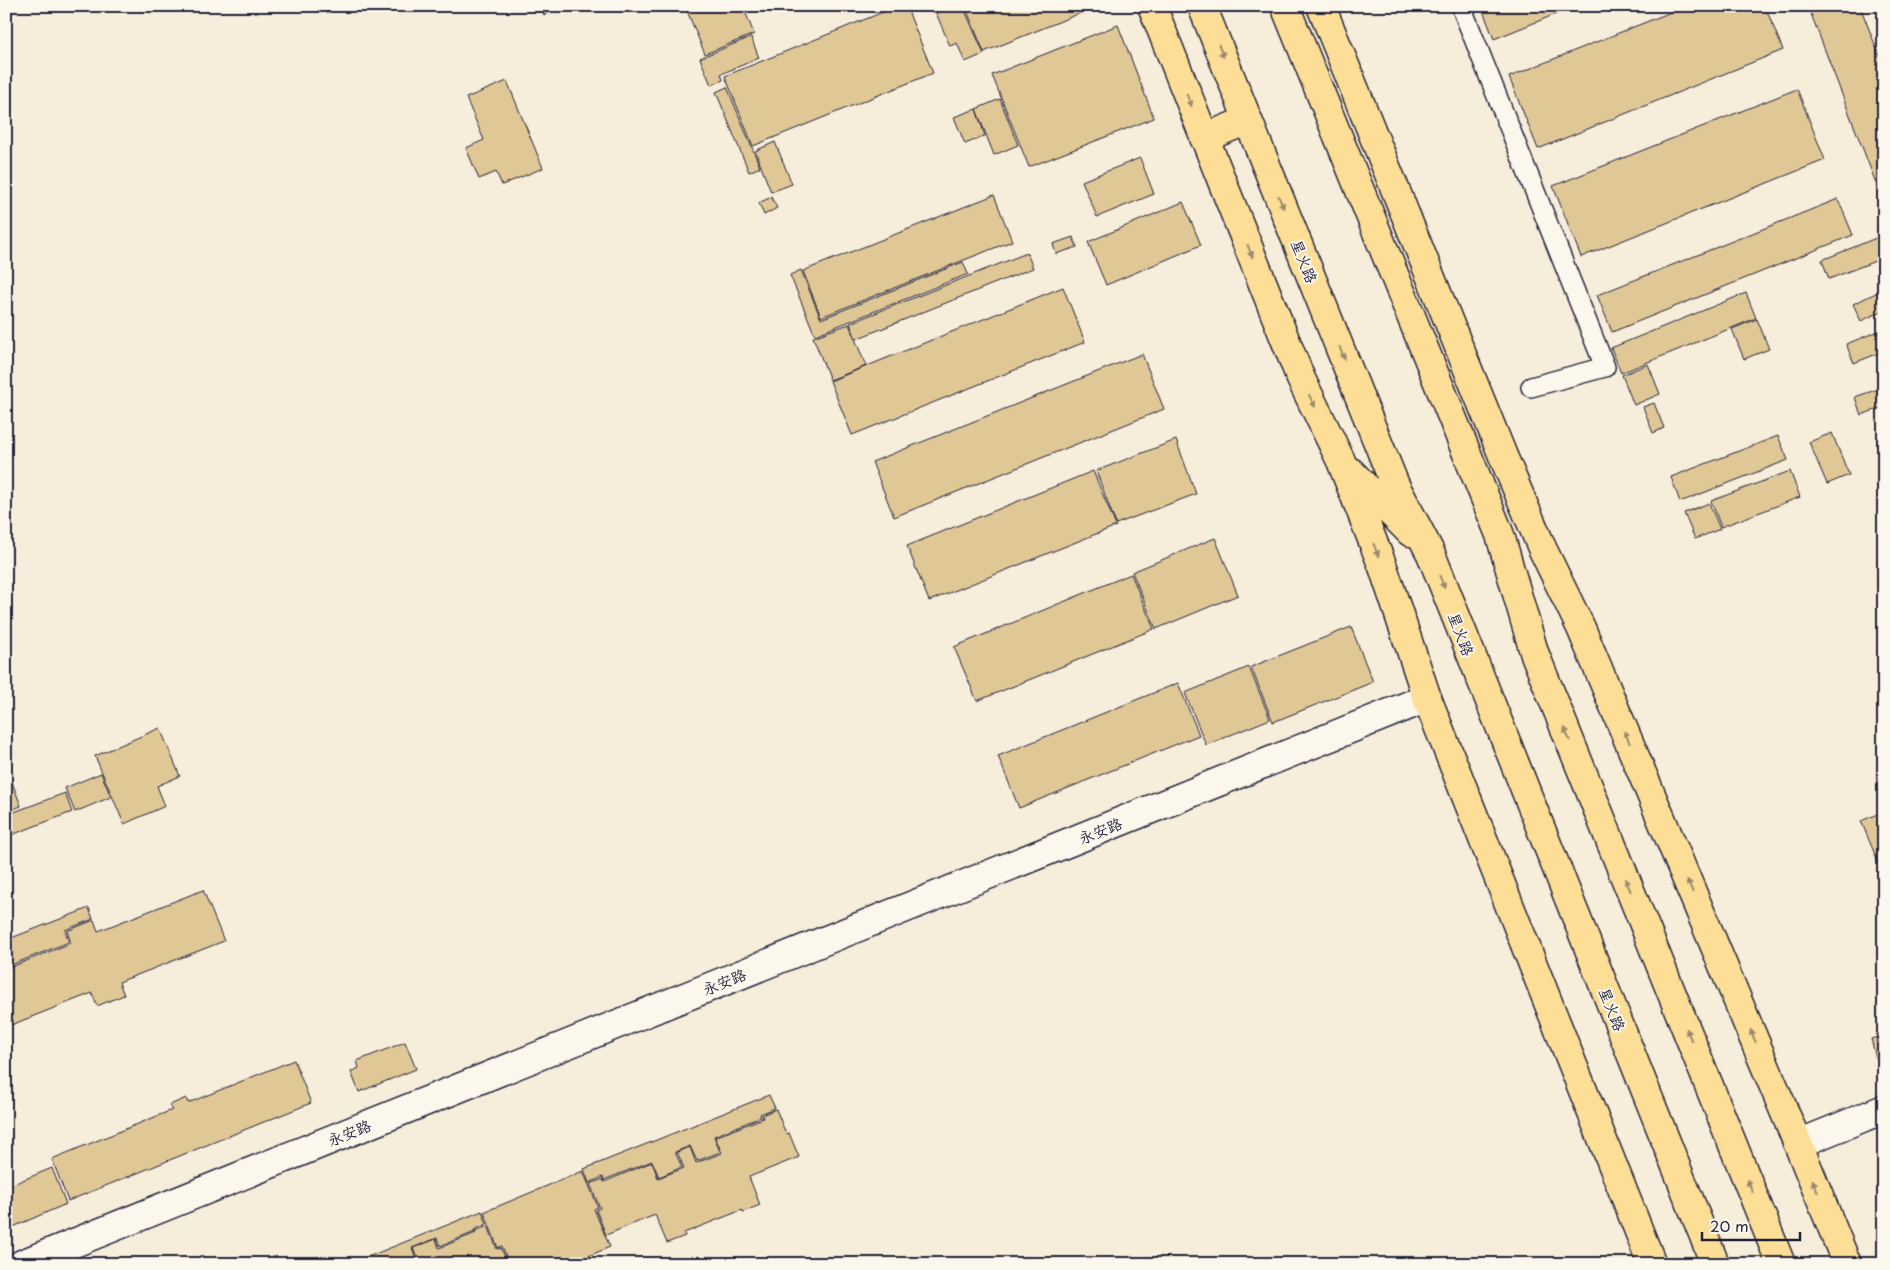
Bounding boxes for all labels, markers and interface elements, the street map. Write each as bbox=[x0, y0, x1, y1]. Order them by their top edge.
one-way arrow bbox=[1217, 44, 1225, 59]
one-way arrow bbox=[1186, 93, 1194, 107]
one-way arrow bbox=[1277, 195, 1285, 210]
street label: 星火路 bbox=[1286, 236, 1324, 286]
one-way arrow bbox=[1246, 244, 1254, 258]
one-way arrow bbox=[1338, 346, 1346, 360]
one-way arrow bbox=[1308, 394, 1316, 408]
one-way arrow bbox=[1373, 543, 1381, 557]
one-way arrow bbox=[1438, 575, 1446, 589]
street label: 星火路 bbox=[1443, 609, 1481, 659]
one-way arrow bbox=[1563, 727, 1571, 741]
one-way arrow bbox=[1622, 729, 1630, 744]
street label: 永安路 bbox=[1075, 811, 1125, 849]
one-way arrow bbox=[1624, 877, 1632, 892]
one-way arrow bbox=[1685, 879, 1693, 893]
street label: 永安路 bbox=[699, 962, 749, 1000]
street label: 星火路 bbox=[1594, 984, 1632, 1034]
one-way arrow bbox=[1685, 1027, 1693, 1042]
one-way arrow bbox=[1748, 1029, 1756, 1043]
street label: 永安路 bbox=[324, 1113, 374, 1151]
one-way arrow bbox=[1811, 1178, 1819, 1193]
one-way arrow bbox=[1745, 1179, 1753, 1193]
scale bar bbox=[1702, 1210, 1800, 1242]
text: 20 m bbox=[1710, 1214, 1749, 1237]

